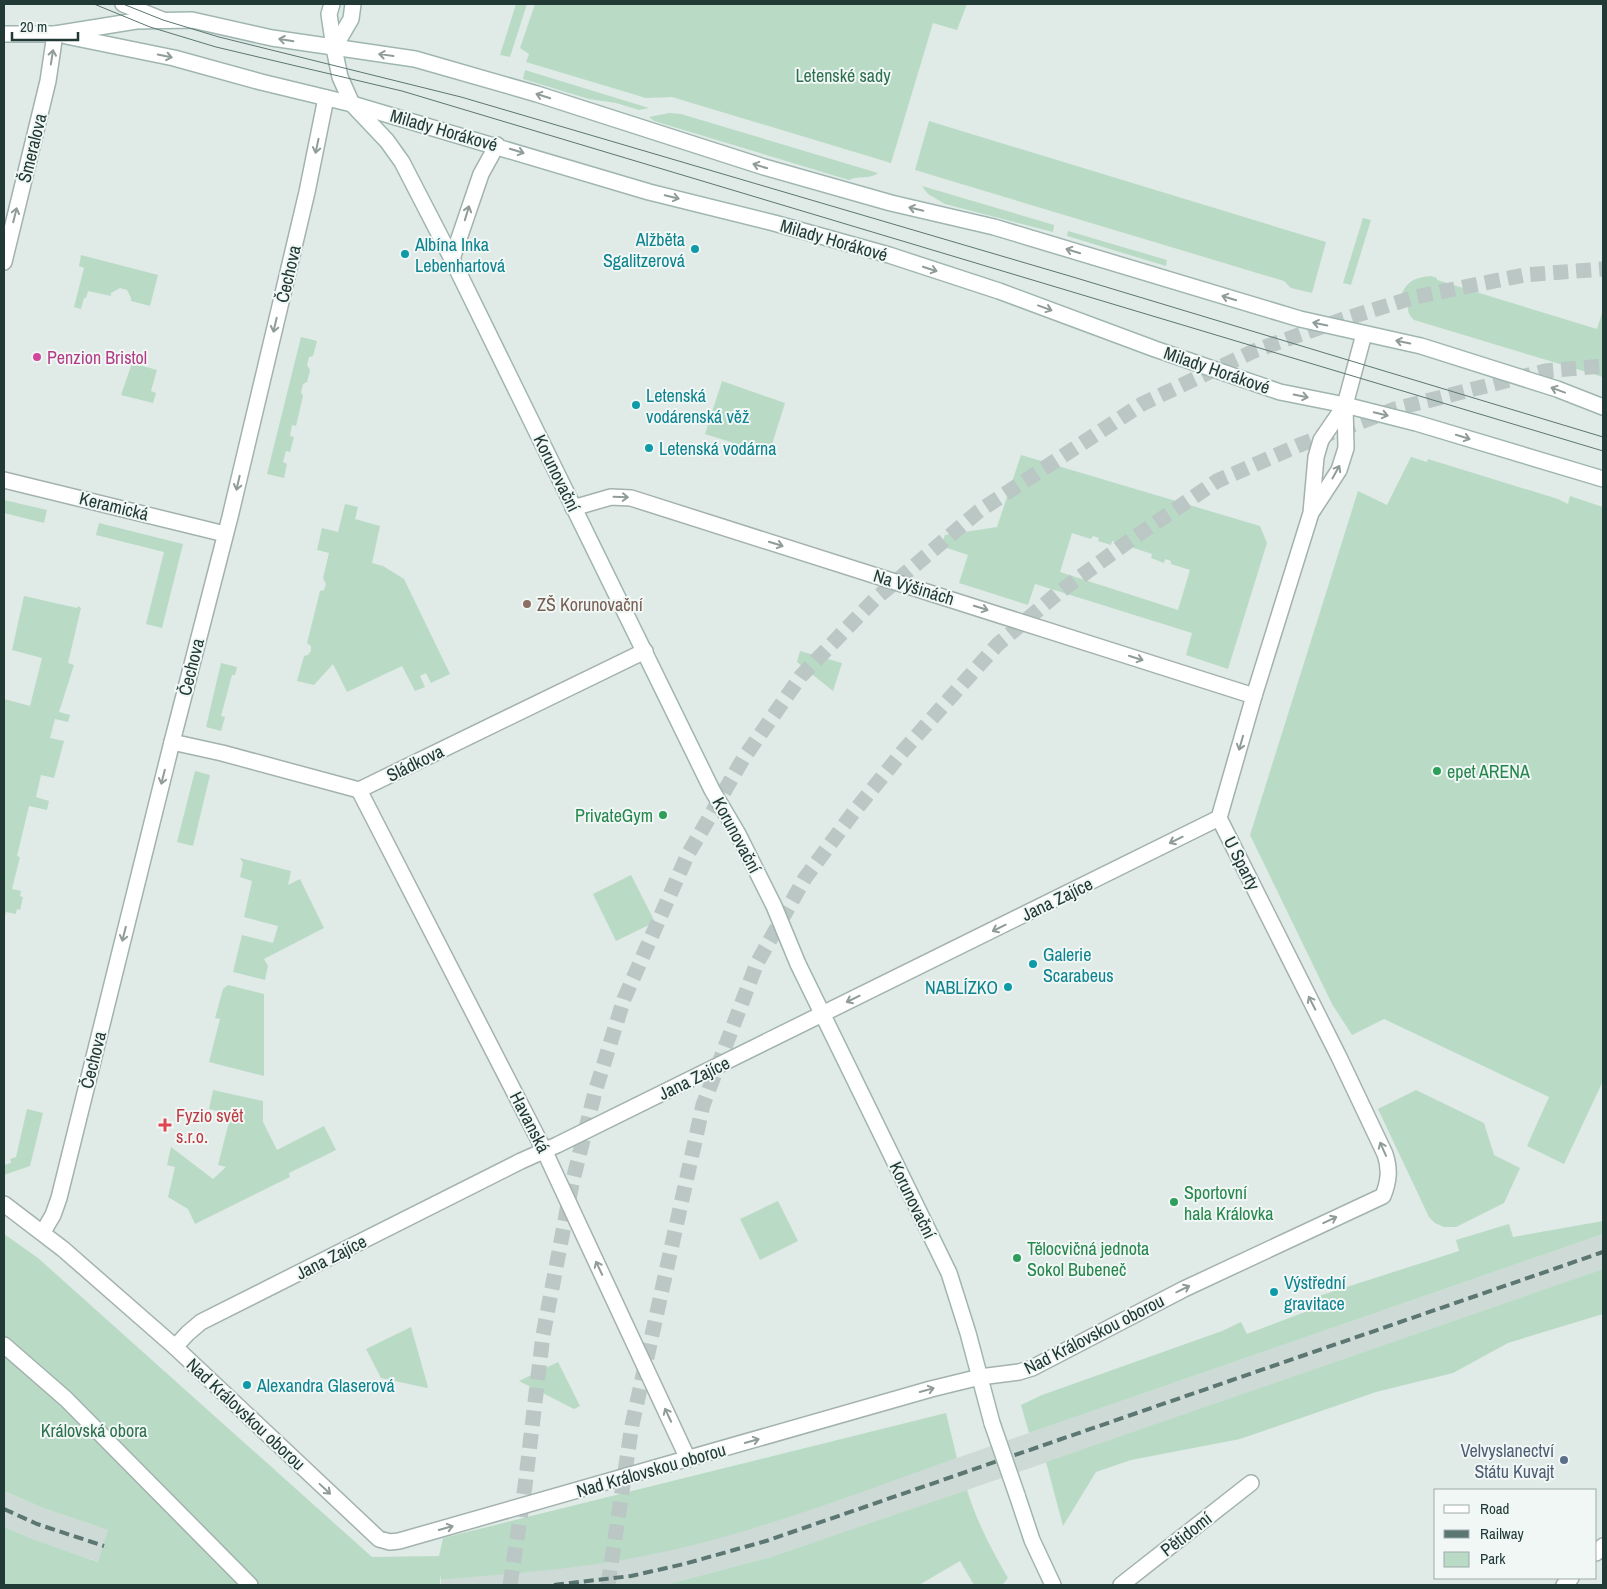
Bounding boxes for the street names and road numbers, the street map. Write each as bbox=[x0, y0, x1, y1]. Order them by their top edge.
street label: Milady Horákové bbox=[387, 103, 501, 157]
street label: Šmeralova bbox=[11, 111, 53, 185]
street label: Milady Horákové bbox=[777, 213, 891, 267]
street label: Čechova bbox=[269, 243, 307, 305]
street label: Milady Horákové bbox=[1161, 340, 1273, 400]
street label: Korunovační bbox=[528, 430, 587, 517]
street label: Keramická bbox=[77, 485, 151, 527]
street label: Na Výšinách bbox=[871, 563, 957, 611]
street label: Čechova bbox=[172, 636, 210, 698]
street label: Sládkova bbox=[382, 738, 448, 788]
street label: Korunovační bbox=[707, 793, 768, 878]
street label: U Sparty bbox=[1218, 832, 1266, 895]
street label: Jana Zajíce bbox=[1017, 871, 1097, 927]
street label: Čechova bbox=[74, 1029, 112, 1091]
street label: Jana Zajíce bbox=[654, 1050, 734, 1106]
street label: Havanská bbox=[504, 1087, 556, 1157]
street label: Korunovační bbox=[884, 1157, 943, 1244]
street label: Jana Zajíce bbox=[291, 1229, 371, 1285]
street label: Nad Královskou oborou bbox=[1020, 1288, 1168, 1380]
street label: Nad Královskou oborou bbox=[181, 1352, 311, 1476]
street label: Nad Královskou oborou bbox=[573, 1437, 729, 1503]
street label: Pětidomí bbox=[1155, 1505, 1218, 1562]

